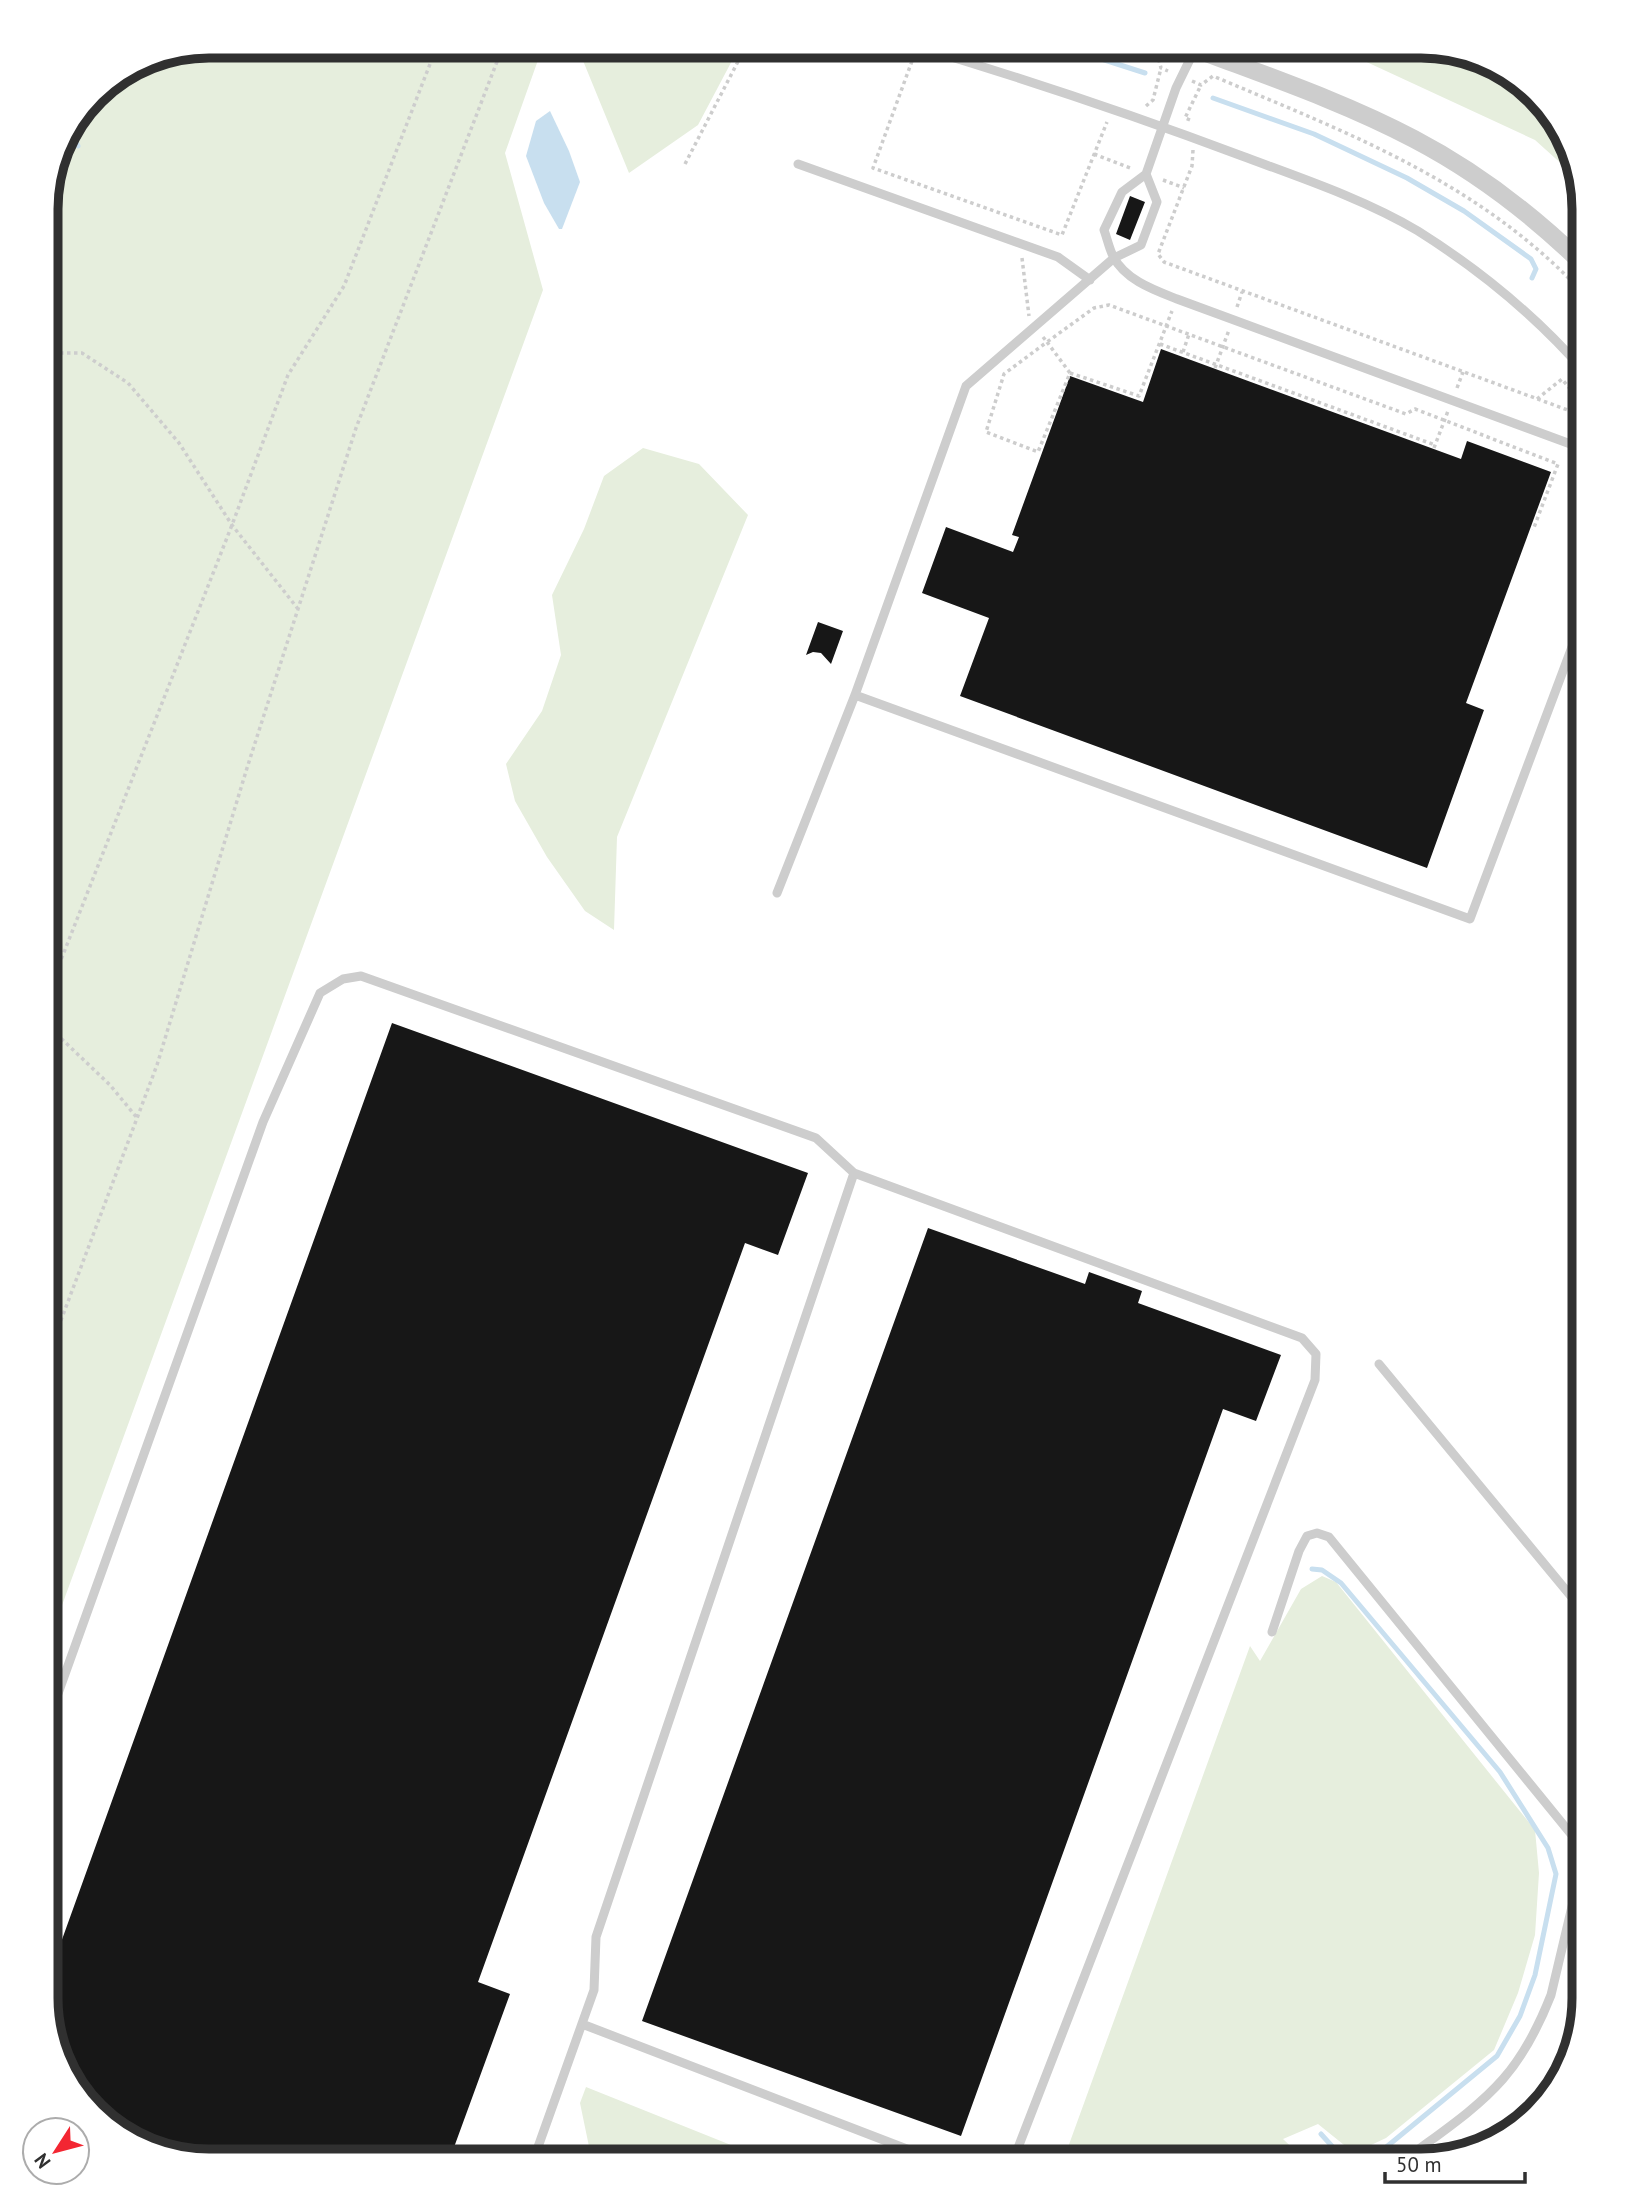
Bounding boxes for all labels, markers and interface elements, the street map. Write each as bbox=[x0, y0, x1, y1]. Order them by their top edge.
north arrow bbox=[21, 2116, 91, 2186]
scale bar bbox=[1385, 2140, 1525, 2184]
text: N bbox=[29, 2149, 56, 2173]
text: 50 m bbox=[1396, 2151, 1442, 2178]

